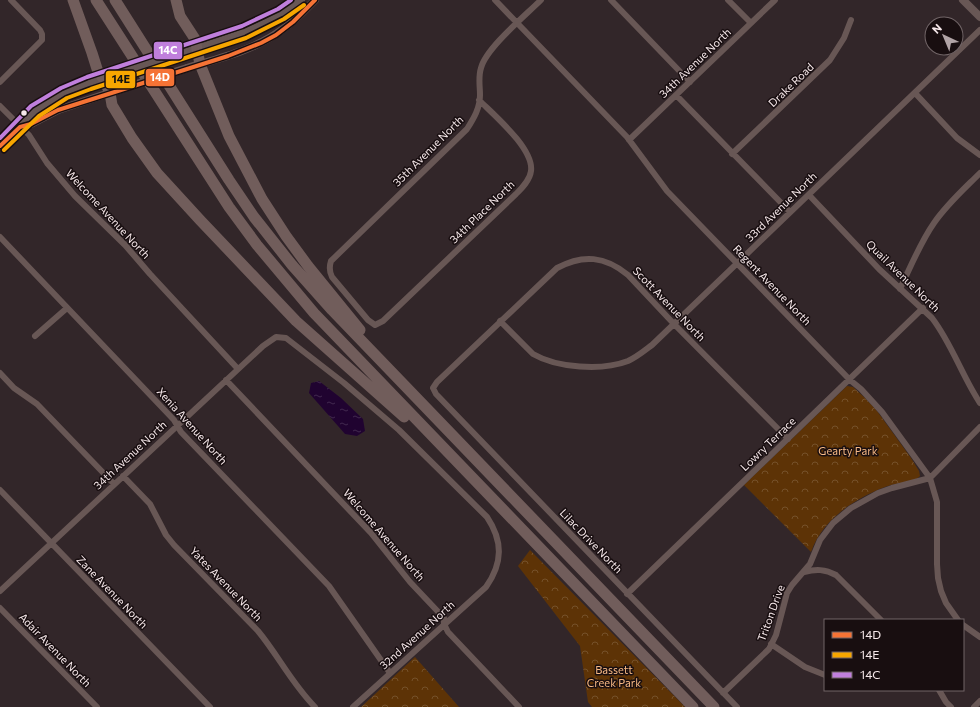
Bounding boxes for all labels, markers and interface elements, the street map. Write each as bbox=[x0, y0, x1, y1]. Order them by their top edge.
north arrow bbox=[924, 16, 964, 56]
text: N bbox=[929, 21, 944, 36]
street label: 34th Avenue North bbox=[656, 25, 733, 100]
line badge: 14C bbox=[153, 41, 183, 60]
text: 14C bbox=[158, 43, 178, 56]
street label: Drake Road bbox=[765, 60, 816, 109]
line badge: 14D bbox=[145, 68, 175, 87]
line badge: 14E bbox=[105, 70, 136, 89]
text: 14D bbox=[150, 70, 170, 83]
text: 14E bbox=[112, 72, 131, 85]
unlabelled marker bbox=[19, 108, 29, 118]
street label: 35th Avenue North bbox=[390, 113, 466, 189]
street label: Welcome Avenue North bbox=[64, 166, 153, 261]
street label: 33rd Avenue North bbox=[742, 169, 819, 244]
street label: 34th Place North bbox=[447, 178, 517, 246]
street label: Quail Avenue North bbox=[864, 237, 943, 314]
street label: Regent Avenue North bbox=[731, 242, 814, 327]
street label: Scott Avenue North bbox=[631, 264, 708, 344]
street label: Xenia Avenue North bbox=[155, 385, 230, 467]
street label: Lowry Terrace bbox=[737, 414, 798, 473]
street label: 34th Avenue North bbox=[91, 418, 169, 492]
park label: Gearty Park bbox=[818, 444, 878, 457]
street label: Welcome Avenue North bbox=[341, 486, 428, 583]
street label: Lilac Drive North bbox=[558, 506, 625, 575]
street label: Yates Avenue North bbox=[188, 544, 265, 623]
street label: Zane Avenue North bbox=[74, 553, 150, 631]
street label: Triton Drive bbox=[754, 583, 787, 643]
street label: 32nd Avenue North bbox=[377, 598, 457, 672]
street label: Adair Avenue North bbox=[17, 610, 94, 689]
legend bbox=[824, 619, 964, 691]
text: 14D bbox=[860, 627, 881, 641]
text: 14E bbox=[860, 647, 879, 661]
park label: Bassett Creek Park bbox=[587, 663, 641, 689]
text: 14C bbox=[860, 667, 881, 681]

